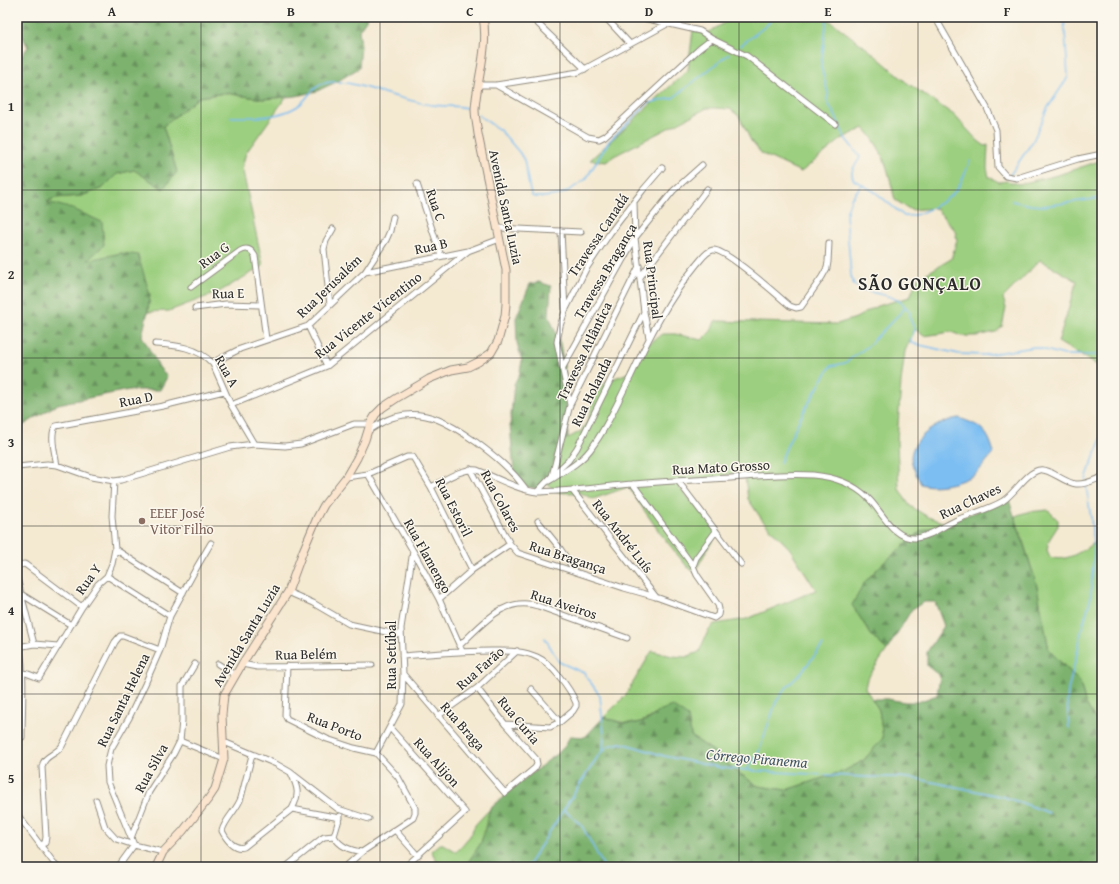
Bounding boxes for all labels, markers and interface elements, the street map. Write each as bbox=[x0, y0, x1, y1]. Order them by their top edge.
text: A bbox=[108, 2, 117, 21]
text: B bbox=[287, 2, 295, 21]
text: C bbox=[466, 2, 474, 21]
text: D bbox=[645, 2, 653, 21]
text: E bbox=[825, 2, 832, 21]
text: F bbox=[1004, 2, 1011, 21]
text: 1 bbox=[8, 97, 14, 116]
street label: Avenida Santa Luzia bbox=[484, 148, 528, 267]
street label: Rua C bbox=[421, 186, 451, 224]
street label: Travessa Canadá bbox=[563, 189, 634, 281]
street label: Travessa Bragança bbox=[569, 219, 642, 323]
street label: Rua B bbox=[413, 233, 449, 259]
street label: Rua G bbox=[195, 237, 233, 273]
street label: Rua Principal bbox=[638, 240, 668, 320]
street label: Rua Jerusalém bbox=[292, 249, 366, 322]
text: 2 bbox=[8, 265, 15, 284]
street label: Rua Vicente Vicentino bbox=[310, 267, 426, 363]
district label: SÃO GONÇALO bbox=[858, 270, 982, 297]
street label: Rua E bbox=[212, 283, 244, 303]
street label: Travessa Atlântica bbox=[551, 298, 617, 404]
street label: Rua A bbox=[210, 351, 244, 391]
street label: Rua Holanda bbox=[566, 354, 616, 430]
street label: Rua D bbox=[117, 386, 155, 412]
text: 3 bbox=[8, 433, 14, 452]
street label: Rua Mato Grosso bbox=[672, 454, 770, 480]
street label: Rua Colares bbox=[476, 466, 526, 536]
street label: Rua Estoril bbox=[431, 474, 477, 540]
street label: Rua Chaves bbox=[936, 478, 1004, 524]
street label: Rua André Luís bbox=[588, 495, 658, 577]
place label: EEEF José Vitor Filho bbox=[150, 503, 214, 539]
street label: Rua Flamengo bbox=[399, 515, 457, 597]
marker: EEEF José Vitor Filho bbox=[137, 516, 147, 526]
street label: Rua Bragança bbox=[527, 535, 609, 579]
street label: Rua Y bbox=[70, 559, 106, 599]
street label: Avenida Santa Luzia bbox=[207, 579, 285, 690]
street label: Rua Aveiros bbox=[528, 584, 600, 624]
text: 4 bbox=[8, 601, 15, 620]
street label: Rua Setúbal bbox=[381, 620, 401, 690]
street label: Rua Farão bbox=[452, 642, 508, 694]
street label: Rua Belém bbox=[275, 643, 338, 665]
street label: Rua Santa Helena bbox=[92, 649, 155, 750]
street label: Rua Curia bbox=[493, 692, 545, 748]
street label: Rua Braga bbox=[436, 697, 490, 755]
street label: Rua Porto bbox=[304, 706, 366, 746]
street label: Rua Alijon bbox=[409, 733, 465, 791]
street label: Rua Silva bbox=[129, 739, 173, 796]
water label: Córrego Piranema bbox=[705, 743, 809, 773]
text: 5 bbox=[8, 769, 15, 788]

